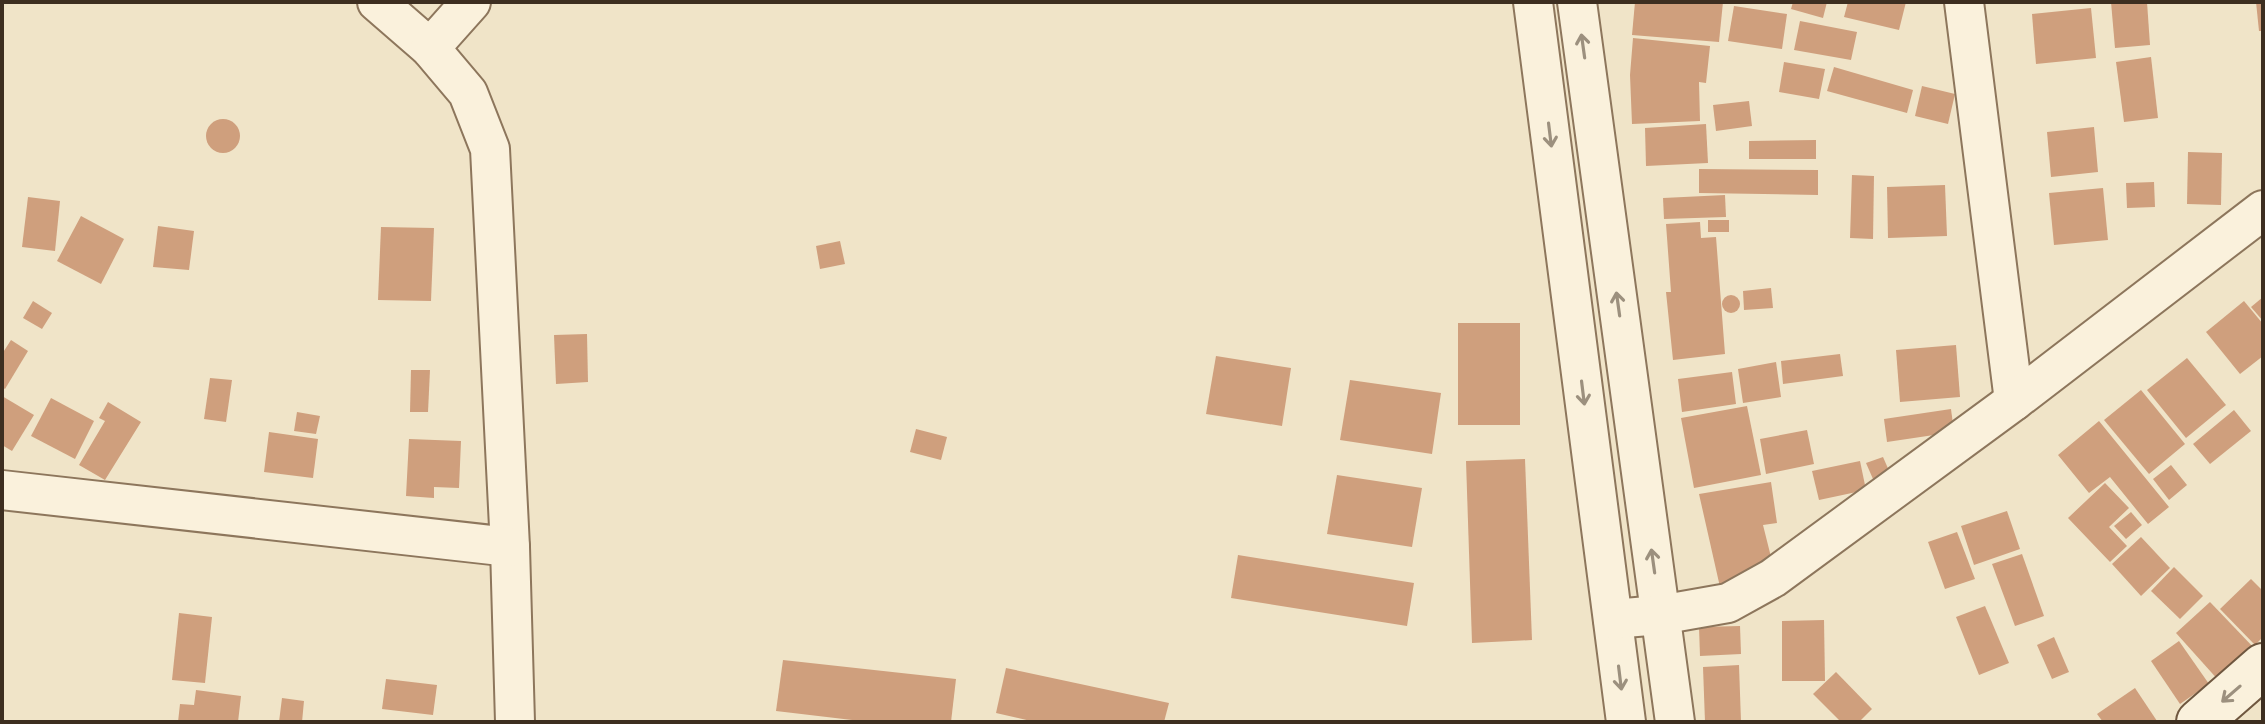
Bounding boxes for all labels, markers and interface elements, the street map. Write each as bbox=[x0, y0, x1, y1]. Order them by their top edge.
one-way arrow bbox=[1576, 33, 1591, 60]
one-way arrow bbox=[1543, 122, 1558, 147]
one-way arrow bbox=[1610, 292, 1625, 317]
one-way arrow bbox=[1576, 379, 1591, 406]
one-way arrow bbox=[1645, 549, 1660, 575]
one-way arrow bbox=[1613, 664, 1628, 691]
one-way arrow bbox=[2221, 685, 2241, 703]

